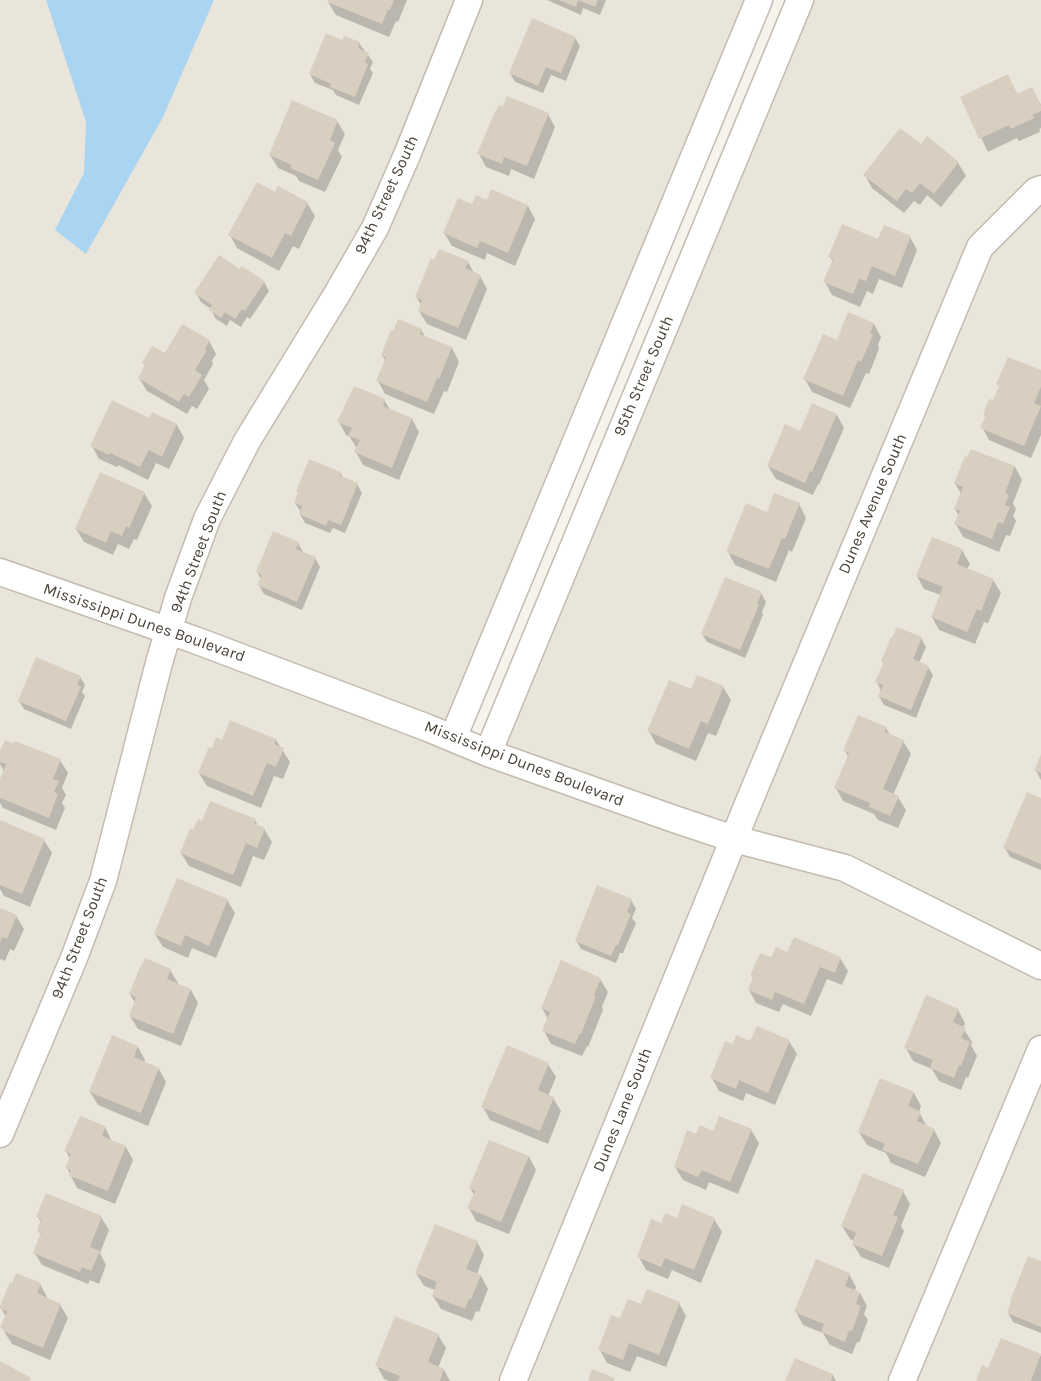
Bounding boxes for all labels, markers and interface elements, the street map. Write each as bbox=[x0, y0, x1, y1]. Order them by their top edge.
street label: 94th Street South bbox=[351, 132, 423, 258]
street label: 95th Street South bbox=[610, 313, 678, 439]
street label: Dunes Avenue South bbox=[835, 431, 911, 577]
street label: 94th Street South bbox=[167, 488, 231, 616]
street label: Mississippi Dunes Boulevard bbox=[41, 579, 247, 667]
street label: Mississippi Dunes Boulevard bbox=[421, 717, 627, 811]
street label: 94th Street South bbox=[48, 874, 112, 1002]
street label: Dunes Lane South bbox=[589, 1045, 657, 1175]

